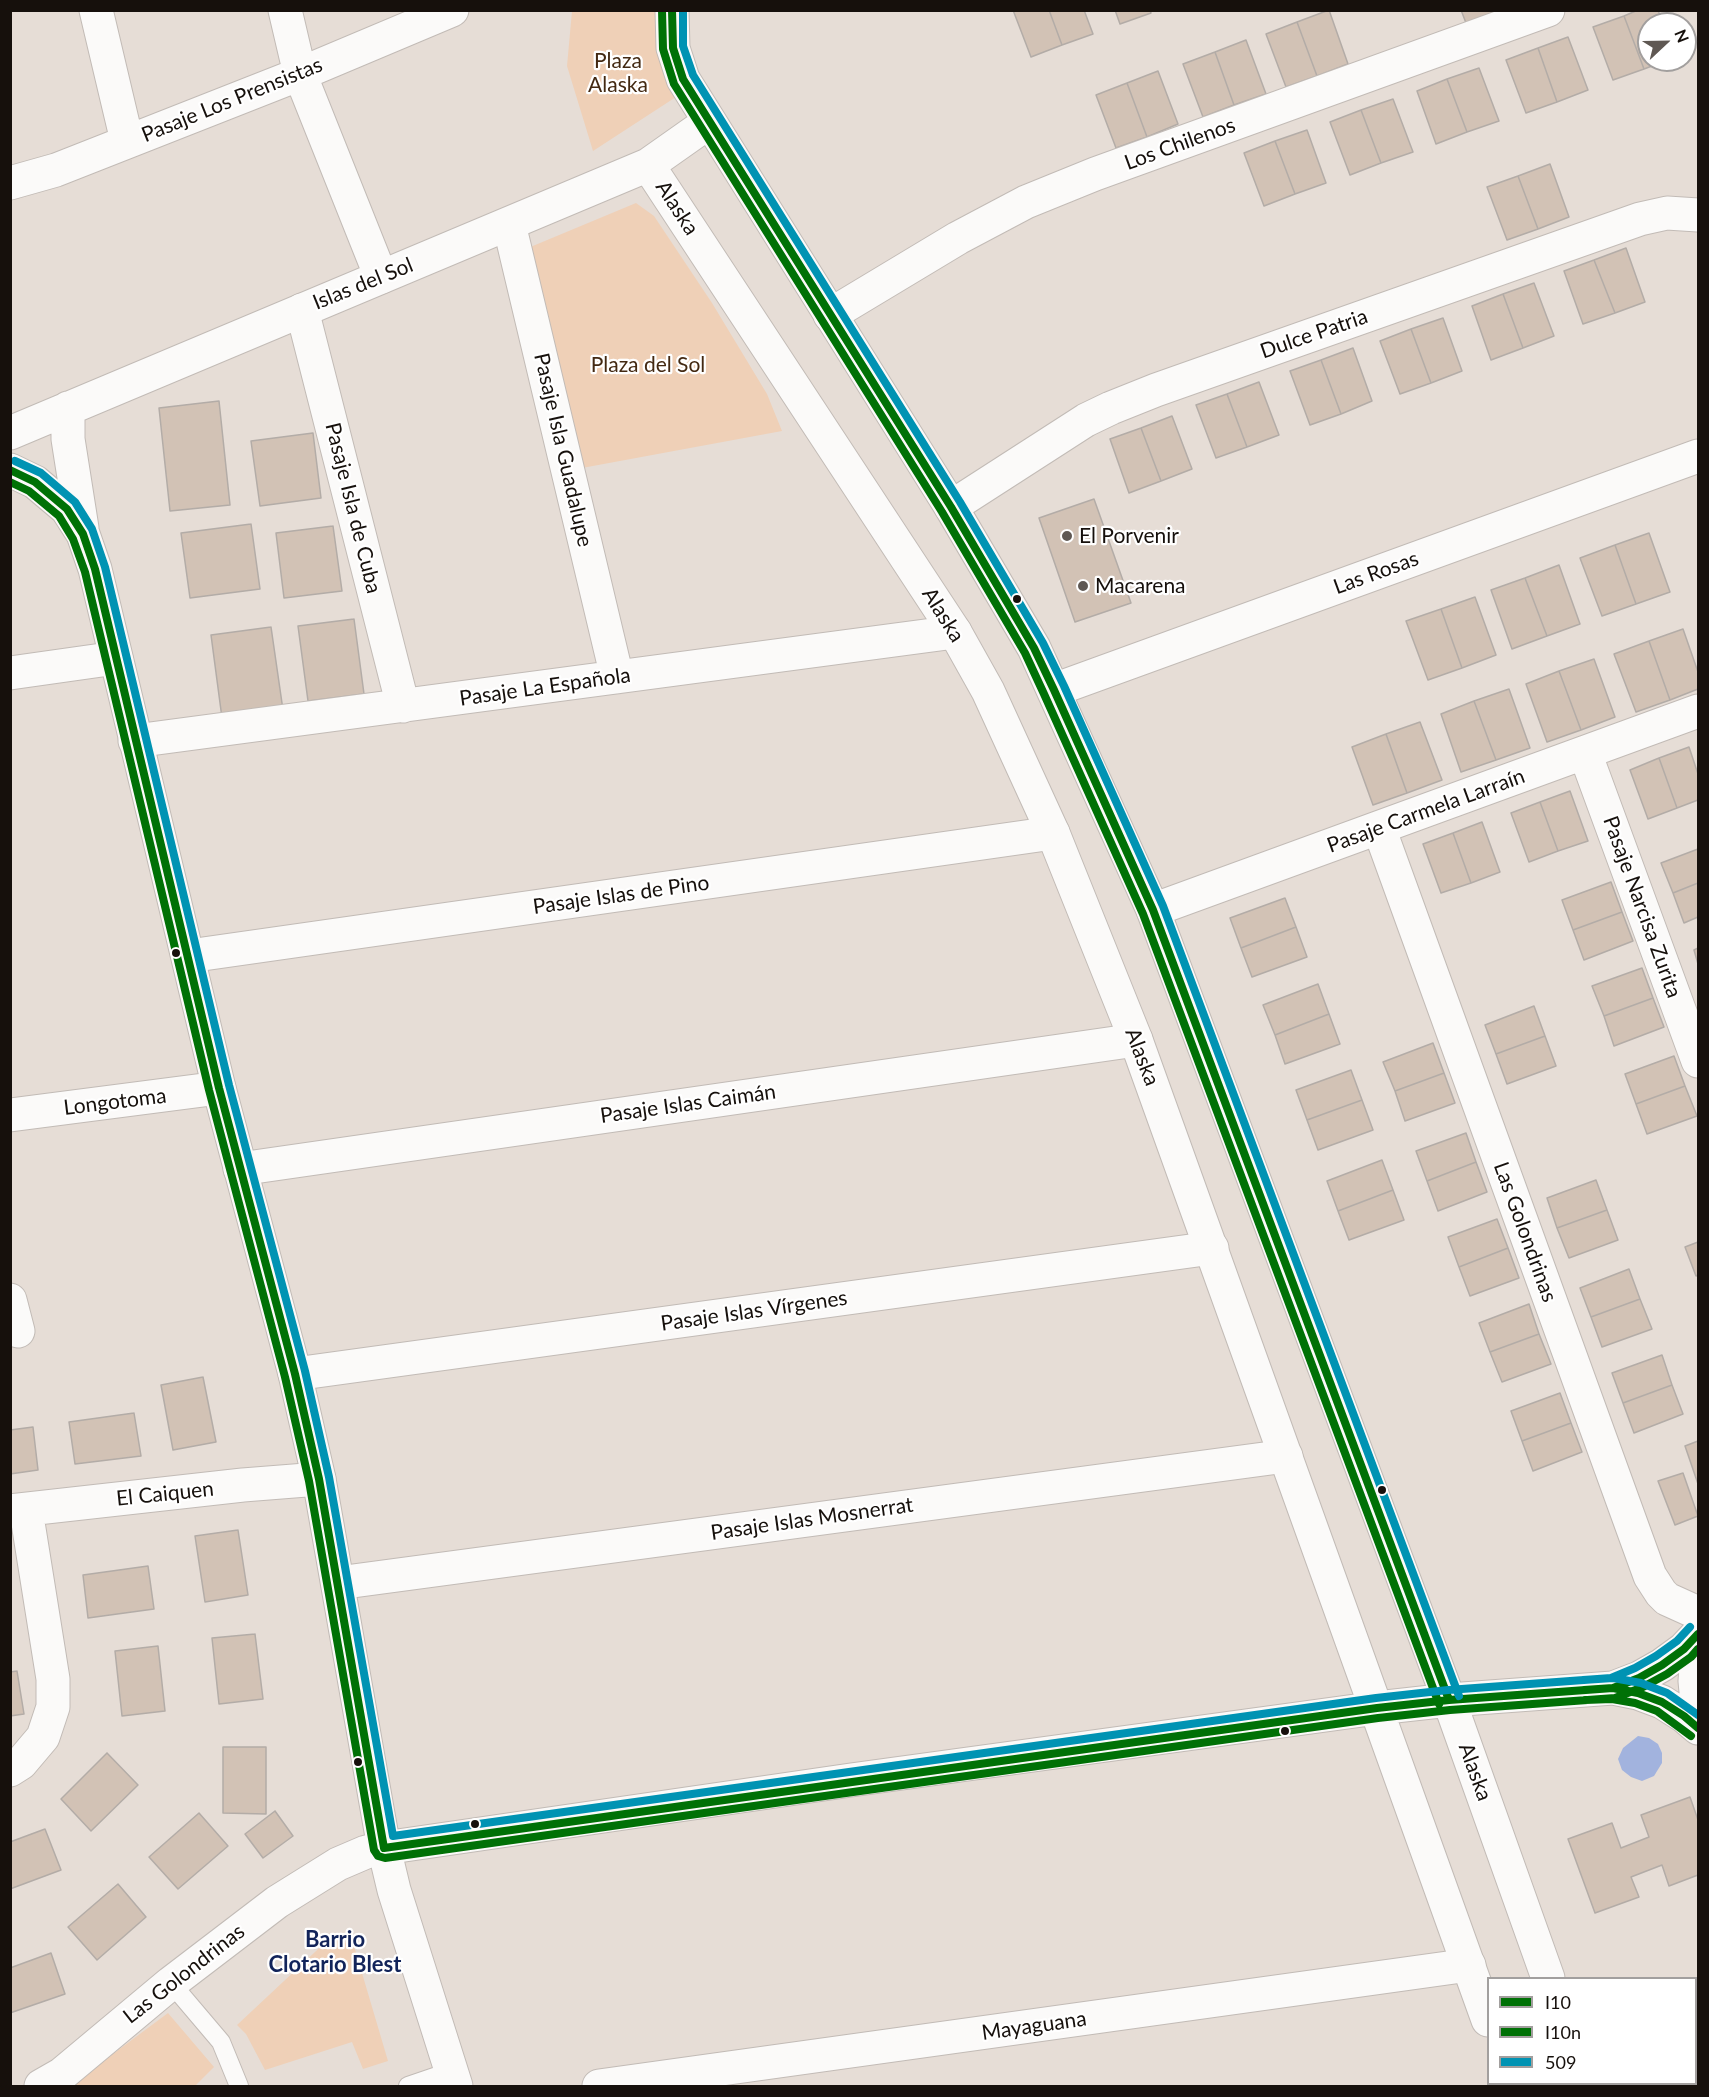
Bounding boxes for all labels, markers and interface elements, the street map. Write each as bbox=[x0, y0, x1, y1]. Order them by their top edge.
north arrow bbox=[1637, 12, 1697, 72]
text: N bbox=[1671, 27, 1693, 45]
park label: Plaza Alaska bbox=[588, 48, 648, 98]
street label: Pasaje Los Prensistas bbox=[138, 52, 326, 148]
street label: Los Chilenos bbox=[1121, 112, 1239, 176]
street label: Alaska bbox=[650, 176, 704, 240]
street label: Islas del Sol bbox=[309, 252, 417, 316]
street label: Dulce Patria bbox=[1257, 304, 1371, 364]
street label: Pasaje Isla Guadalupe bbox=[528, 351, 598, 549]
park label: Plaza del Sol bbox=[591, 352, 705, 378]
street label: Pasaje Isla de Cuba bbox=[320, 420, 386, 596]
place label: El Porvenir bbox=[1079, 523, 1179, 549]
marker: El Porvenir bbox=[1060, 529, 1074, 543]
street label: Las Rosas bbox=[1330, 546, 1422, 600]
place label: Macarena bbox=[1095, 573, 1186, 599]
marker: Macarena bbox=[1076, 579, 1090, 593]
street label: Alaska bbox=[916, 583, 970, 647]
unlabelled marker bbox=[1011, 593, 1023, 605]
street label: Pasaje La Española bbox=[458, 663, 632, 711]
street label: Pasaje Carmela Larraín bbox=[1324, 764, 1528, 858]
street label: Pasaje Narcisa Zurita bbox=[1597, 813, 1687, 1001]
street label: Pasaje Islas de Pino bbox=[531, 870, 711, 920]
unlabelled marker bbox=[170, 947, 182, 959]
street label: Alaska bbox=[1120, 1025, 1164, 1089]
street label: Pasaje Islas Caimán bbox=[599, 1079, 777, 1129]
street label: Longotoma bbox=[62, 1083, 168, 1121]
street label: Las Golondrinas bbox=[1488, 1159, 1562, 1305]
street label: Pasaje Islas Vírgenes bbox=[659, 1285, 849, 1337]
street label: El Caiquen bbox=[115, 1476, 215, 1512]
unlabelled marker bbox=[1376, 1484, 1388, 1496]
street label: Pasaje Islas Mosnerrat bbox=[709, 1492, 915, 1546]
unlabelled marker bbox=[1279, 1725, 1291, 1737]
street label: Alaska bbox=[1453, 1740, 1497, 1804]
unlabelled marker bbox=[352, 1756, 364, 1768]
unlabelled marker bbox=[469, 1818, 481, 1830]
street label: Las Golondrinas bbox=[118, 1919, 250, 2029]
district label: Barrio Clotario Blest bbox=[269, 1927, 401, 1978]
legend bbox=[1487, 1977, 1697, 2085]
text: I10 bbox=[1545, 1991, 1571, 2013]
street label: Mayaguana bbox=[980, 2006, 1088, 2046]
text: I10n bbox=[1545, 2021, 1581, 2043]
text: 509 bbox=[1545, 2051, 1576, 2073]

